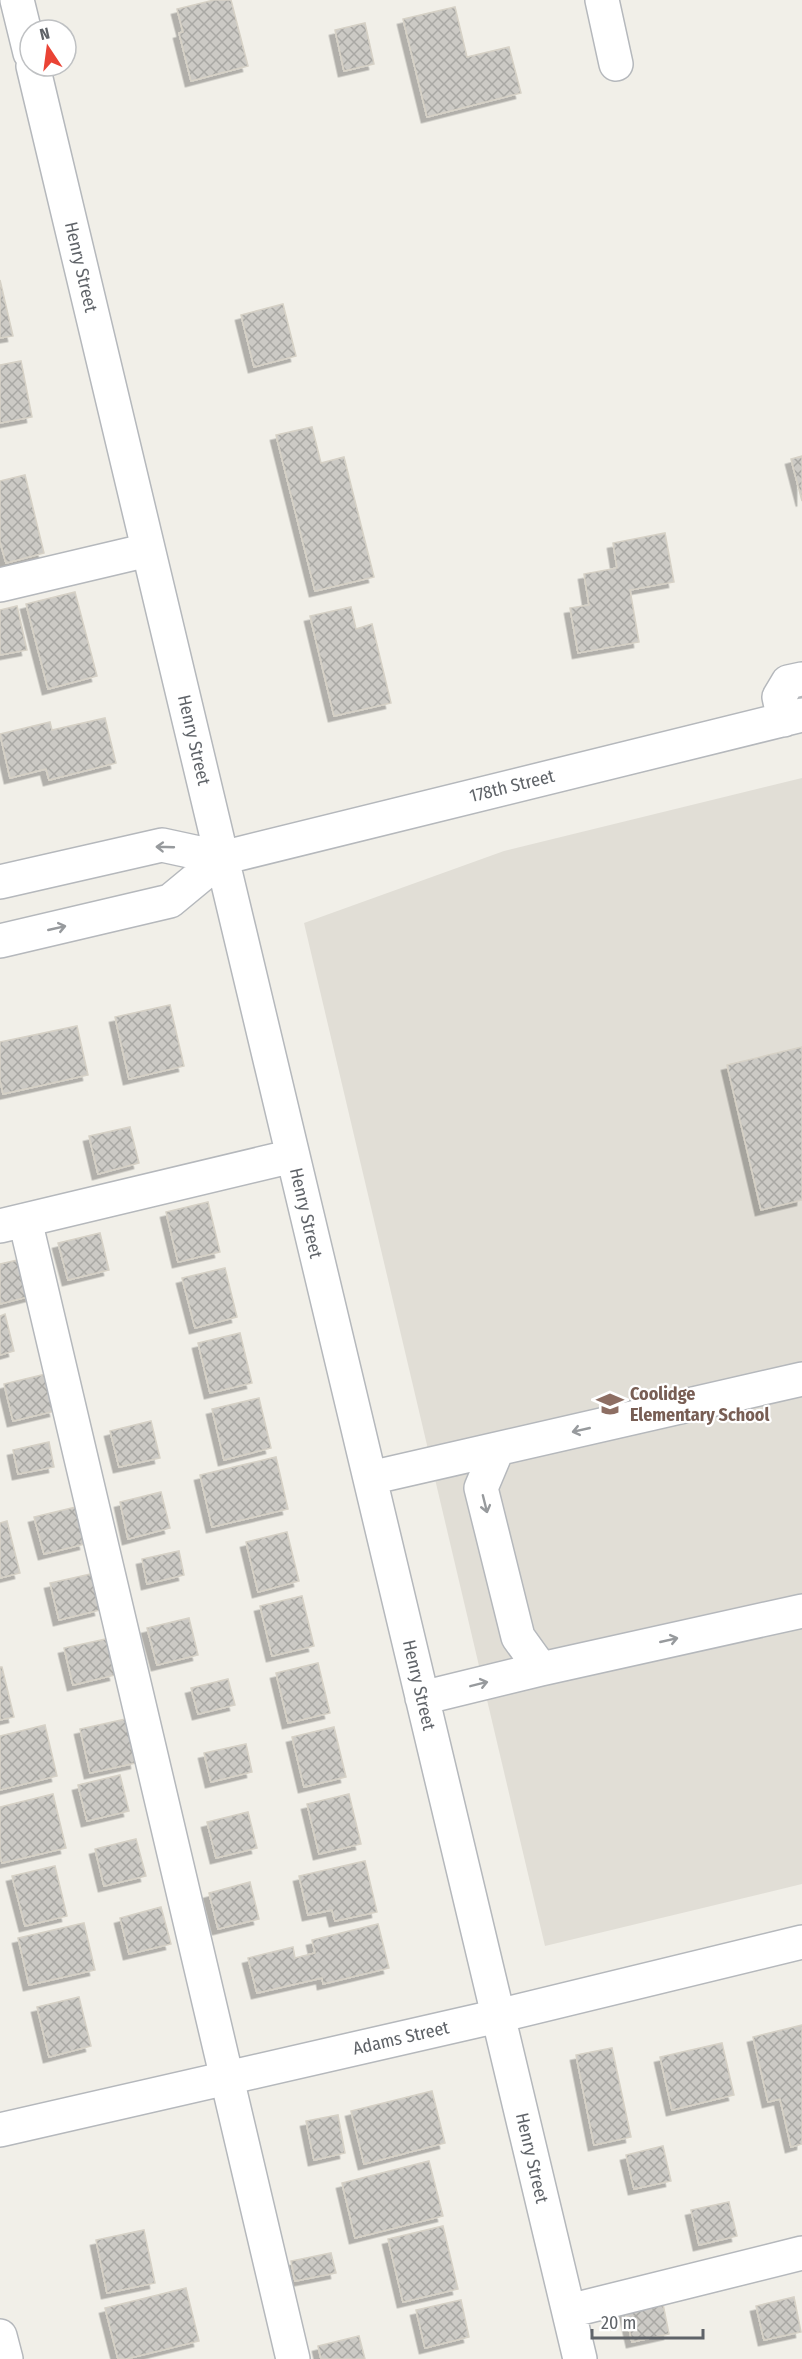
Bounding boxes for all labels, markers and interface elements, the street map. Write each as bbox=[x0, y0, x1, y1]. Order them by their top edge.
north arrow bbox=[18, 18, 78, 78]
text: N bbox=[38, 24, 52, 44]
street label: Henry Street bbox=[60, 220, 102, 314]
street label: Henry Street bbox=[173, 693, 215, 787]
street label: 178th Street bbox=[467, 765, 557, 807]
one-way arrow bbox=[155, 842, 175, 853]
one-way arrow bbox=[47, 921, 66, 933]
street label: Henry Street bbox=[285, 1166, 327, 1260]
place label: Coolidge Elementary School bbox=[630, 1383, 769, 1426]
school or university icon: Coolidge Elementary School bbox=[595, 1389, 625, 1419]
one-way arrow bbox=[572, 1425, 591, 1437]
one-way arrow bbox=[479, 1495, 491, 1514]
one-way arrow bbox=[659, 1634, 678, 1646]
street label: Henry Street bbox=[398, 1638, 440, 1732]
one-way arrow bbox=[469, 1678, 488, 1690]
street label: Adams Street bbox=[351, 2016, 451, 2060]
street label: Henry Street bbox=[511, 2111, 553, 2205]
scale bar bbox=[592, 2302, 703, 2340]
text: 20 m bbox=[601, 2312, 636, 2334]

